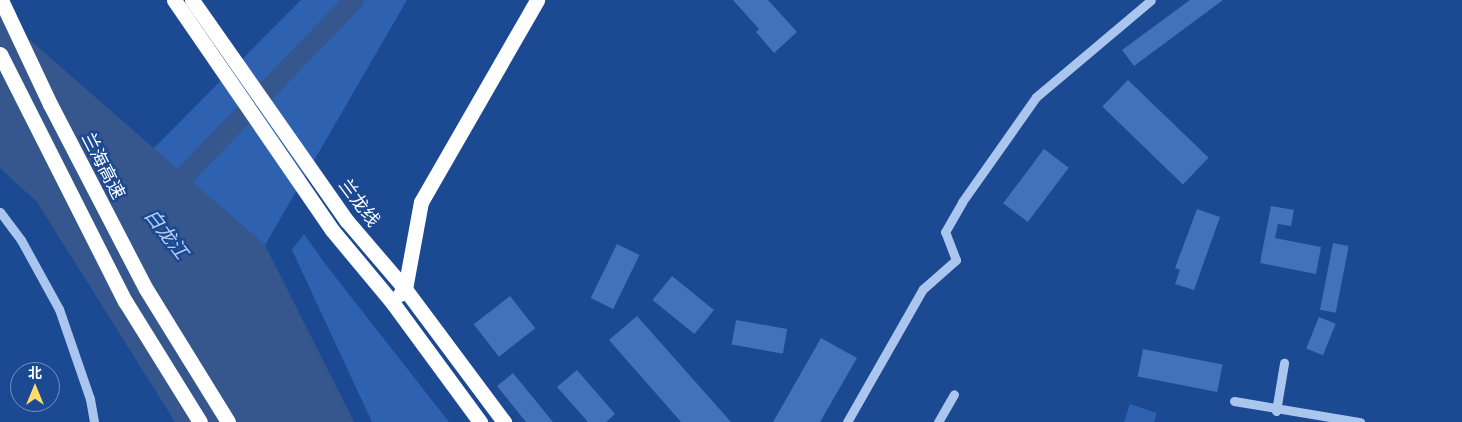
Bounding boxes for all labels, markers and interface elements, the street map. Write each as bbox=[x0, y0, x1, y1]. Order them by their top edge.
street label: 兰海高速 bbox=[77, 129, 129, 203]
street label: 兰龙线 bbox=[334, 175, 384, 231]
water label: 白龙江 bbox=[139, 205, 193, 263]
north arrow bbox=[10, 362, 60, 412]
text: 北 bbox=[28, 365, 42, 381]

